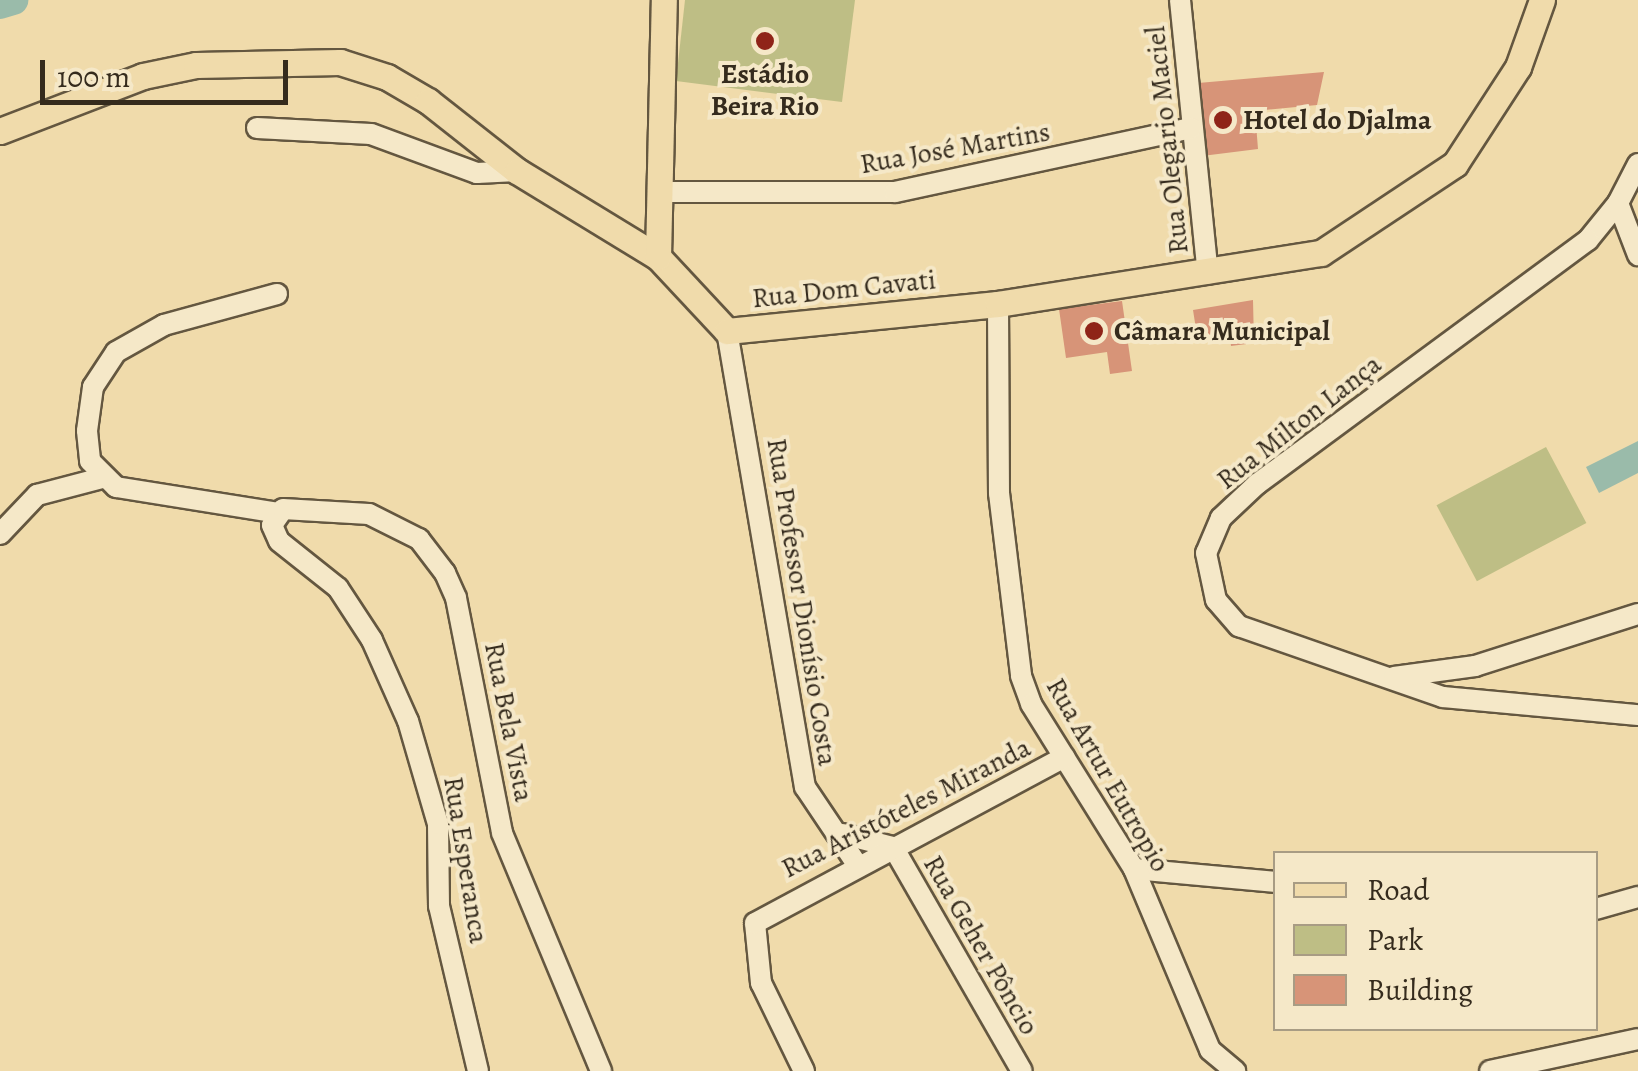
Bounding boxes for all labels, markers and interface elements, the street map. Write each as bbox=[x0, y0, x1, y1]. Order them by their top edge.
street label: Rua Olegario Maciel bbox=[1138, 24, 1196, 256]
marker: Estádio Beira Rio bbox=[754, 30, 776, 52]
scale bar bbox=[45, 40, 292, 102]
text: 100 m bbox=[57, 57, 130, 97]
place label: Estádio Beira Rio bbox=[711, 57, 819, 123]
place label: Hotel do Djalma bbox=[1243, 103, 1431, 137]
marker: Hotel do Djalma bbox=[1212, 109, 1234, 131]
street label: Rua José Martins bbox=[857, 115, 1053, 181]
street label: Rua Dom Cavati bbox=[750, 263, 938, 315]
place label: Câmara Municipal bbox=[1114, 314, 1330, 348]
marker: Câmara Municipal bbox=[1083, 320, 1105, 342]
street label: Rua Milton Lança bbox=[1210, 347, 1388, 497]
street label: Rua Professor Dionísio Costa bbox=[759, 436, 845, 768]
street label: Rua Bela Vista bbox=[477, 639, 541, 805]
street label: Rua Artur Eutropio bbox=[1039, 672, 1177, 878]
street label: Rua Aristóteles Miranda bbox=[776, 731, 1036, 885]
street label: Rua Esperanca bbox=[436, 774, 496, 946]
street label: Rua Geher Pôncio bbox=[916, 849, 1046, 1041]
legend bbox=[1273, 851, 1598, 1031]
text: Road bbox=[1367, 870, 1429, 910]
text: Park bbox=[1367, 920, 1423, 960]
text: Building bbox=[1367, 970, 1473, 1010]

